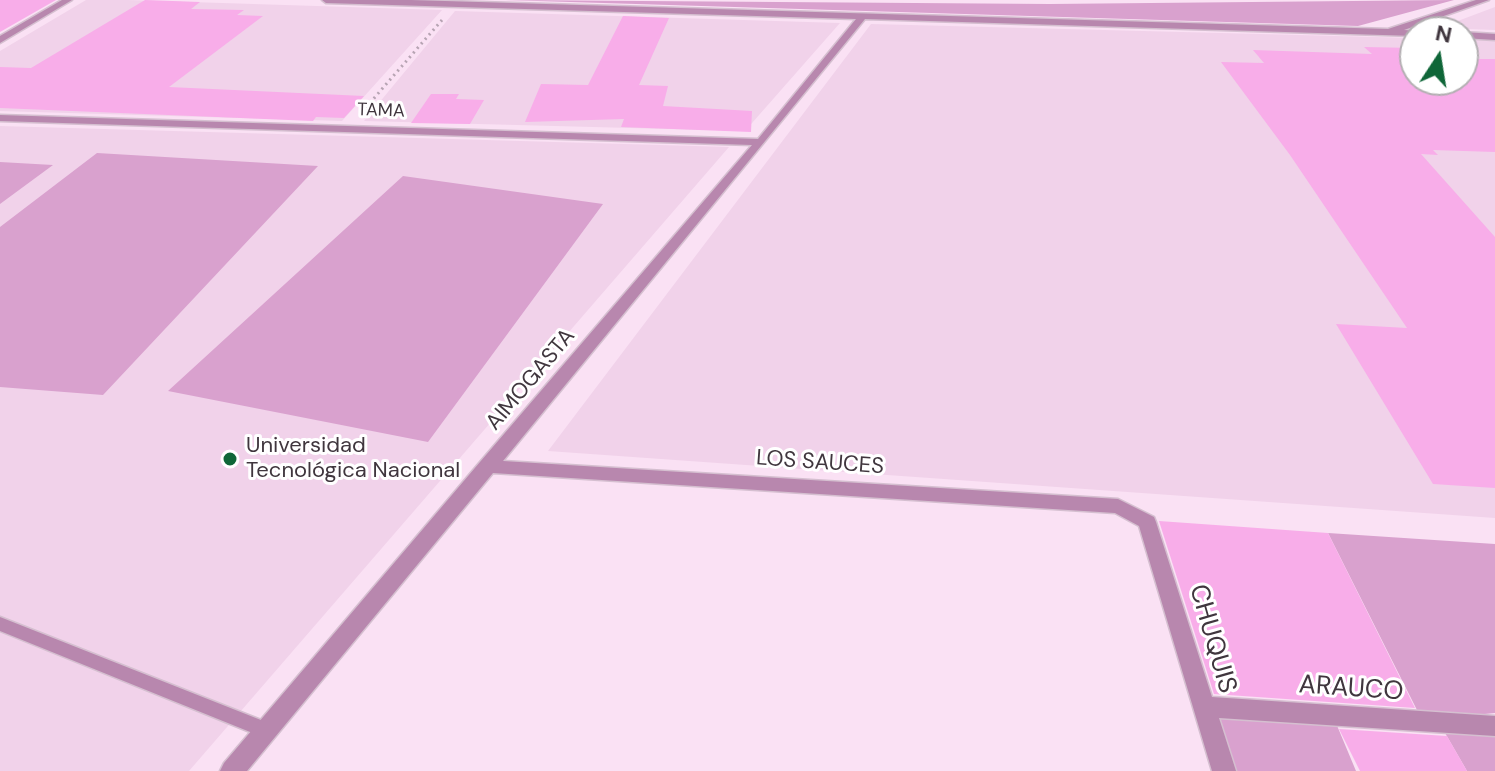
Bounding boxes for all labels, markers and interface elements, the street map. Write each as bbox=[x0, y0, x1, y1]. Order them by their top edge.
north arrow bbox=[1399, 16, 1479, 96]
text: N bbox=[1433, 18, 1455, 50]
street label: TAMA bbox=[357, 99, 405, 123]
street label: AIMOGASTA bbox=[481, 324, 581, 436]
place label: Universidad Tecnológica Nacional bbox=[246, 433, 460, 484]
street label: LOS SAUCES bbox=[755, 445, 885, 481]
marker: Universidad Tecnológica Nacional bbox=[221, 450, 239, 468]
street label: CHUQUIS bbox=[1182, 581, 1242, 697]
street label: ARAUCO bbox=[1298, 670, 1404, 708]

